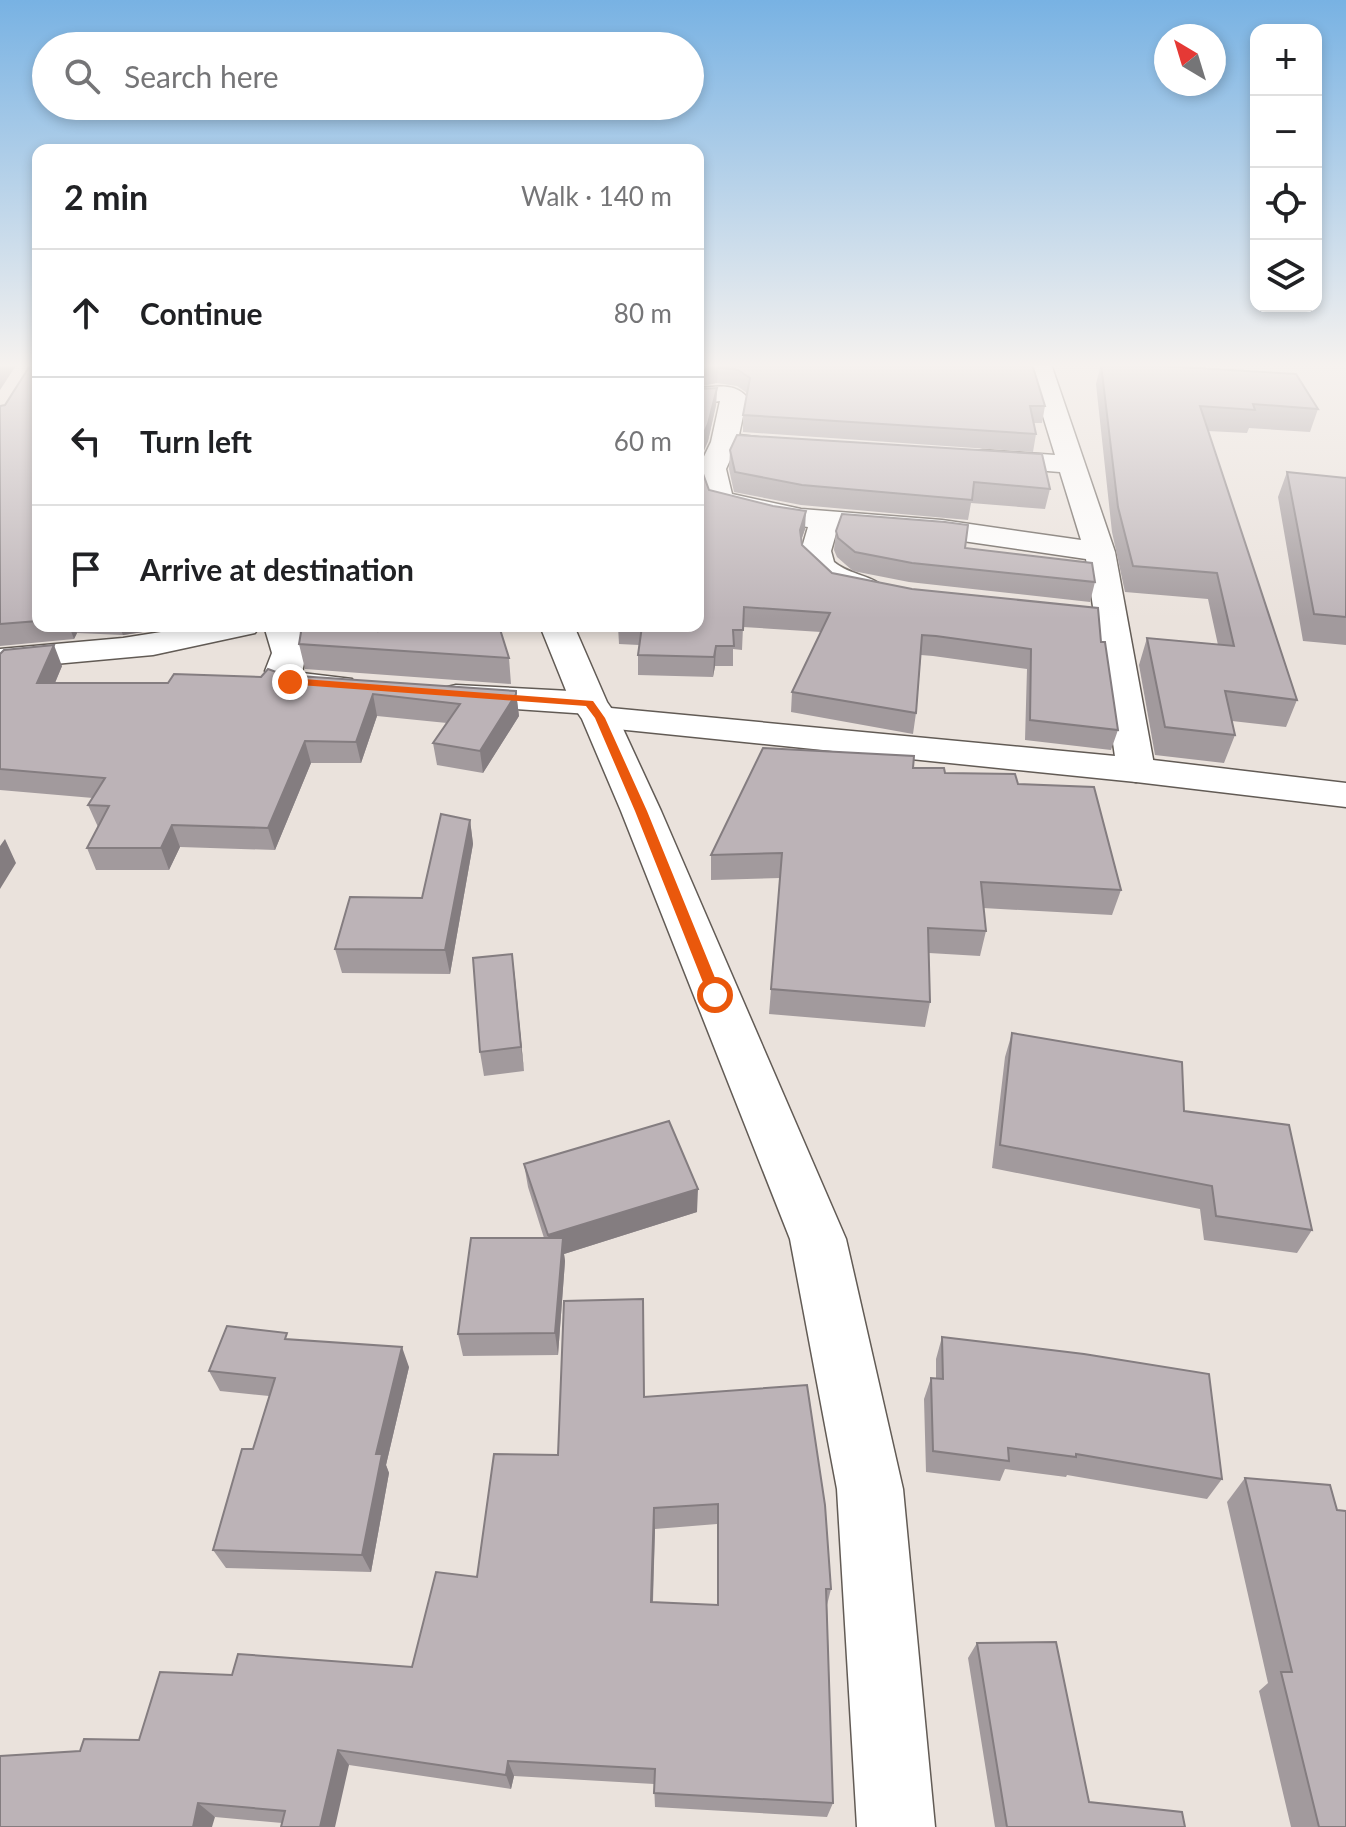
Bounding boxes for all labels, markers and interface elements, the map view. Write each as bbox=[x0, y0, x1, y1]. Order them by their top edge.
north arrow bbox=[1154, 24, 1226, 96]
map controls bbox=[1250, 24, 1322, 312]
button: + bbox=[1250, 24, 1322, 96]
search box bbox=[32, 32, 704, 120]
icon: search bbox=[60, 54, 104, 98]
text: Search here bbox=[124, 58, 279, 94]
button: − bbox=[1250, 96, 1322, 168]
button: locate bbox=[1250, 168, 1322, 240]
text: 2 min bbox=[64, 176, 148, 217]
text: Walk · 140 m bbox=[521, 180, 672, 212]
button: layers bbox=[1250, 240, 1322, 312]
icon: ahead bbox=[64, 291, 108, 335]
text: Continue bbox=[140, 295, 263, 331]
text: 80 m bbox=[614, 297, 672, 329]
icon: left bbox=[64, 419, 108, 463]
text: Turn left bbox=[140, 423, 252, 459]
text: 60 m bbox=[614, 425, 672, 457]
icon: arrive bbox=[64, 547, 108, 591]
text: Arrive at destination bbox=[140, 551, 414, 587]
route end bbox=[272, 664, 308, 700]
route start bbox=[697, 977, 733, 1013]

